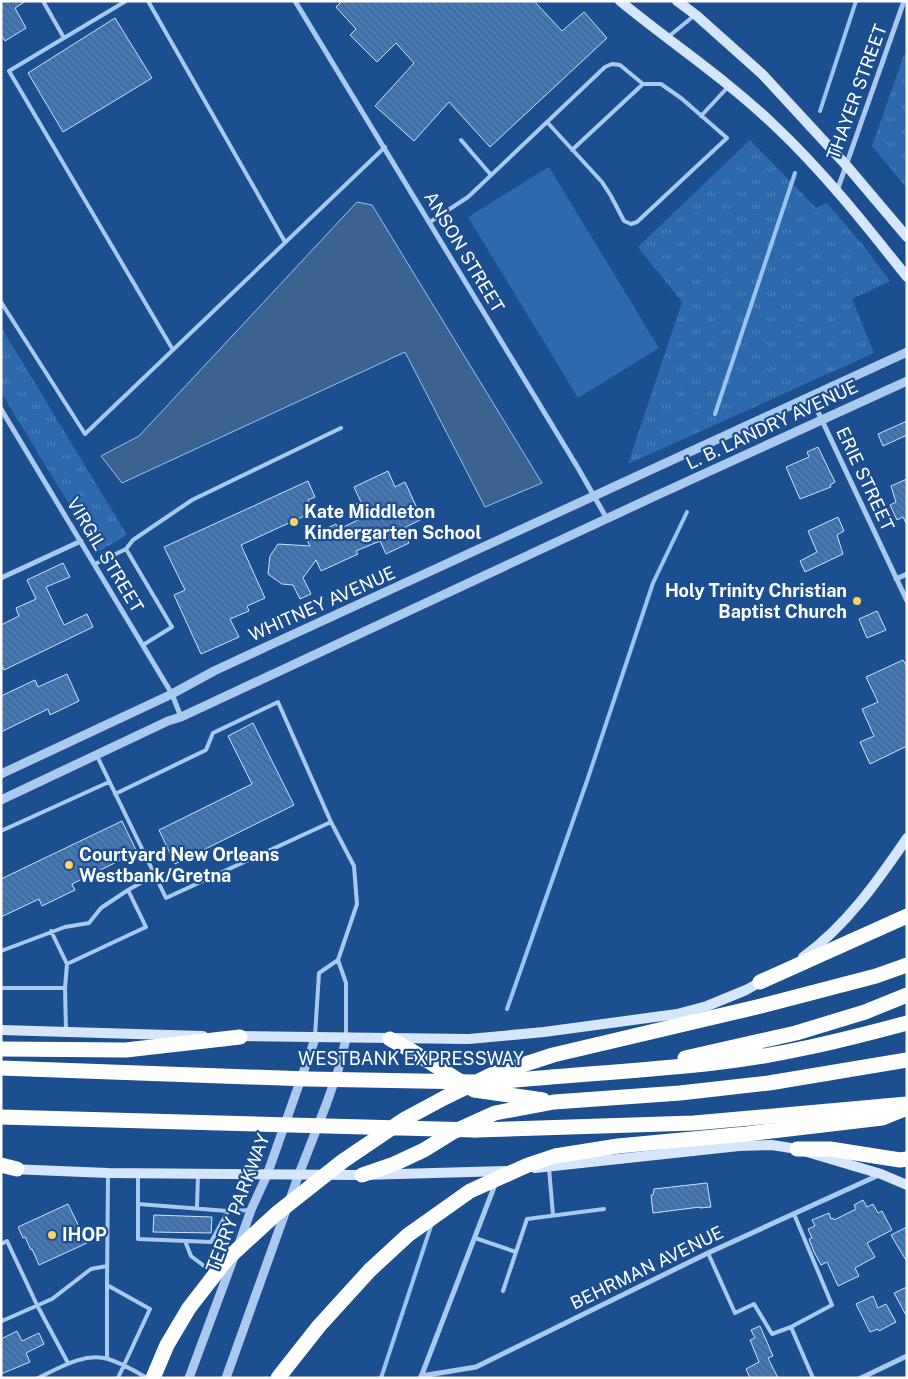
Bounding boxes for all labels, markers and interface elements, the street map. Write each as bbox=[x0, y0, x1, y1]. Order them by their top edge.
street label: THAYER STREET bbox=[822, 21, 891, 162]
street label: ANSON STREET bbox=[420, 187, 509, 316]
street label: L. B. LANDRY AVENUE bbox=[683, 375, 861, 474]
street label: ERIE STREET bbox=[832, 424, 899, 534]
street label: VIRGIL STREET bbox=[63, 493, 148, 616]
place label: Kate Middleton Kindergarten School bbox=[304, 501, 481, 543]
marker: Kate Middleton Kindergarten School bbox=[288, 516, 300, 528]
street label: WHITNEY AVENUE bbox=[245, 562, 398, 645]
place label: Holy Trinity Christian Baptist Church bbox=[665, 580, 847, 622]
marker: Holy Trinity Christian Baptist Church bbox=[851, 595, 863, 607]
place label: Courtyard New Orleans Westbank/Gretna bbox=[79, 844, 279, 886]
marker: Courtyard New Orleans Westbank/Gretna bbox=[63, 859, 75, 871]
street label: WESTBANK EXPRESSWAY bbox=[298, 1048, 524, 1069]
street label: TERRY PARKWAY bbox=[201, 1131, 274, 1275]
street label: BEHRMAN AVENUE bbox=[567, 1221, 727, 1314]
place label: IHOP bbox=[62, 1224, 107, 1245]
marker: IHOP bbox=[46, 1229, 58, 1241]

